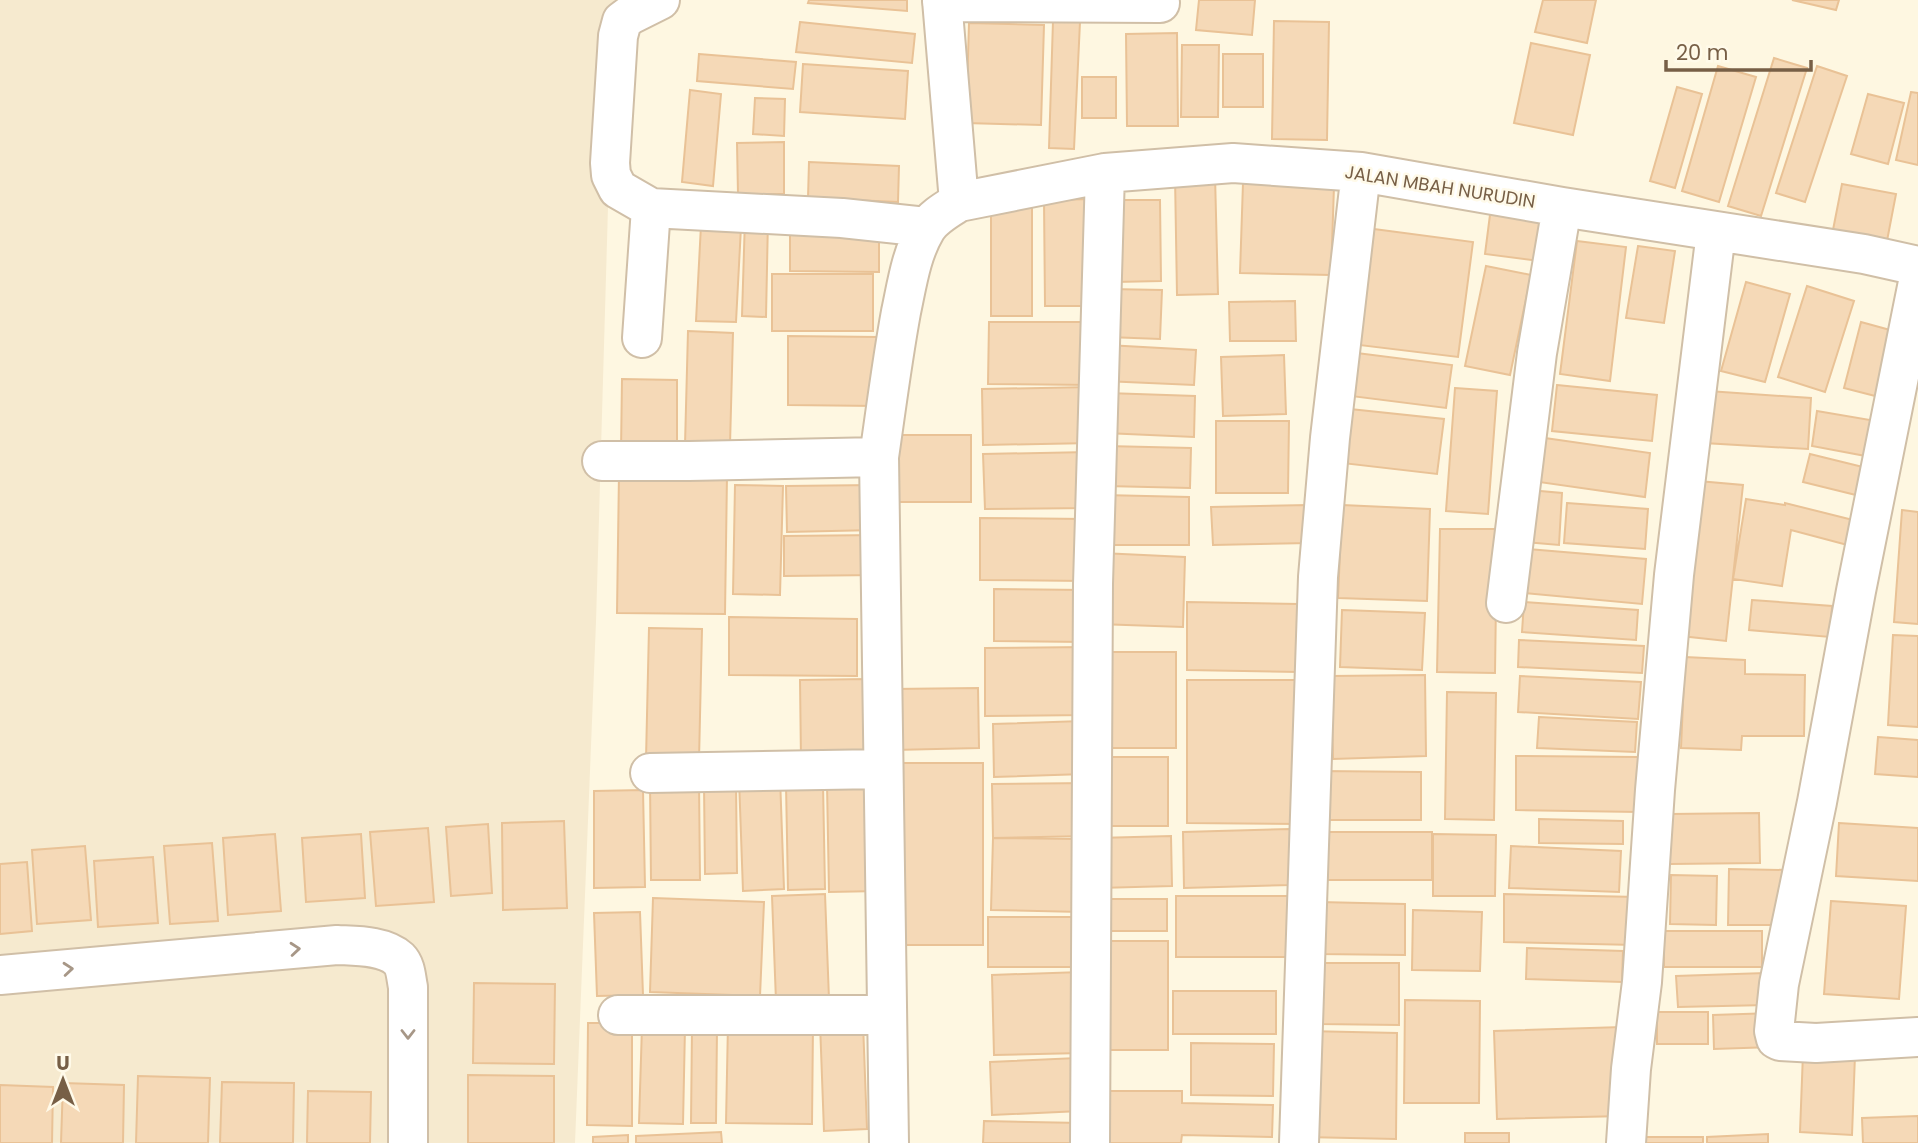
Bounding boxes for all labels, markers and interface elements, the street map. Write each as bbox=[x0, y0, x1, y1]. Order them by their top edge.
scale bar bbox=[1666, 28, 1811, 72]
text: 20 m bbox=[1676, 38, 1729, 67]
street label: JALAN MBAH NURUDIN bbox=[1343, 159, 1537, 214]
one-way arrow bbox=[289, 942, 300, 957]
one-way arrow bbox=[63, 962, 74, 977]
one-way arrow bbox=[400, 1030, 416, 1040]
north arrow bbox=[28, 1045, 98, 1115]
text: U bbox=[56, 1050, 70, 1077]

